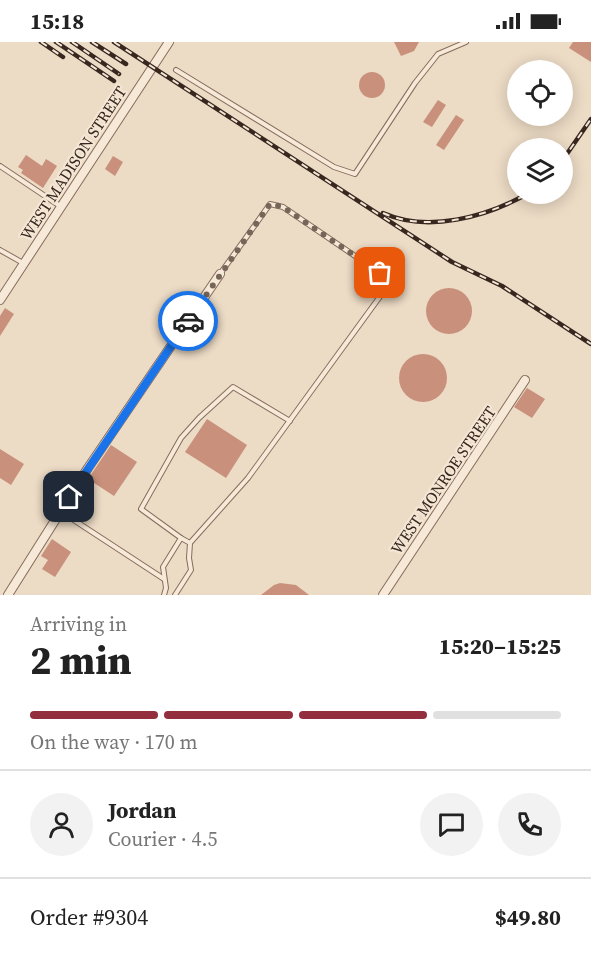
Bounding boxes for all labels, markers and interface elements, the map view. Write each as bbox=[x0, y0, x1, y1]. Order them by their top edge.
text: 15:18 bbox=[30, 6, 84, 36]
map controls bbox=[507, 60, 573, 204]
button: locate bbox=[507, 60, 573, 126]
street label: WEST MADISON STREET bbox=[15, 81, 131, 244]
button: layers bbox=[507, 138, 573, 204]
pin bbox=[354, 247, 405, 298]
icon: bag bbox=[363, 256, 396, 289]
courier bbox=[158, 291, 218, 351]
icon: car bbox=[172, 305, 205, 338]
street label: WEST MONROE STREET bbox=[385, 401, 501, 558]
pin bbox=[43, 471, 94, 522]
icon: home bbox=[52, 480, 85, 513]
text: Arriving in bbox=[30, 610, 127, 638]
text: 15:20–15:25 bbox=[439, 631, 561, 661]
text: 2 min bbox=[30, 634, 132, 687]
text: On the way · 170 m bbox=[30, 728, 197, 756]
button: person bbox=[30, 793, 93, 856]
button: chat bbox=[420, 793, 483, 856]
button: phone bbox=[498, 793, 561, 856]
text: Jordan bbox=[108, 795, 176, 825]
text: Courier · 4.5 bbox=[108, 825, 217, 853]
text: Order #9304 bbox=[30, 902, 148, 932]
text: $49.80 bbox=[495, 902, 561, 932]

